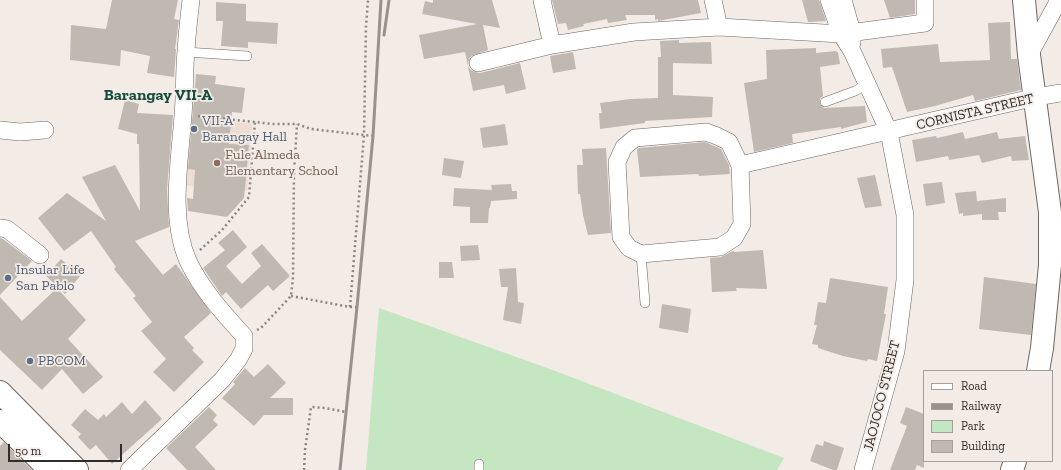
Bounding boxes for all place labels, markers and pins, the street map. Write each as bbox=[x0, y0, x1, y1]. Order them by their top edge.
place label: VII-A Barangay Hall bbox=[202, 113, 287, 146]
marker: VII-A Barangay Hall bbox=[189, 124, 199, 134]
place label: Fule Almeda Elementary School bbox=[225, 147, 338, 180]
marker: Fule Almeda Elementary School bbox=[212, 158, 222, 168]
place label: Insular Life San Pablo bbox=[16, 262, 85, 294]
marker: Insular Life San Pablo bbox=[3, 273, 13, 283]
place label: PBCOM bbox=[38, 353, 86, 369]
marker: PBCOM bbox=[25, 356, 35, 366]

